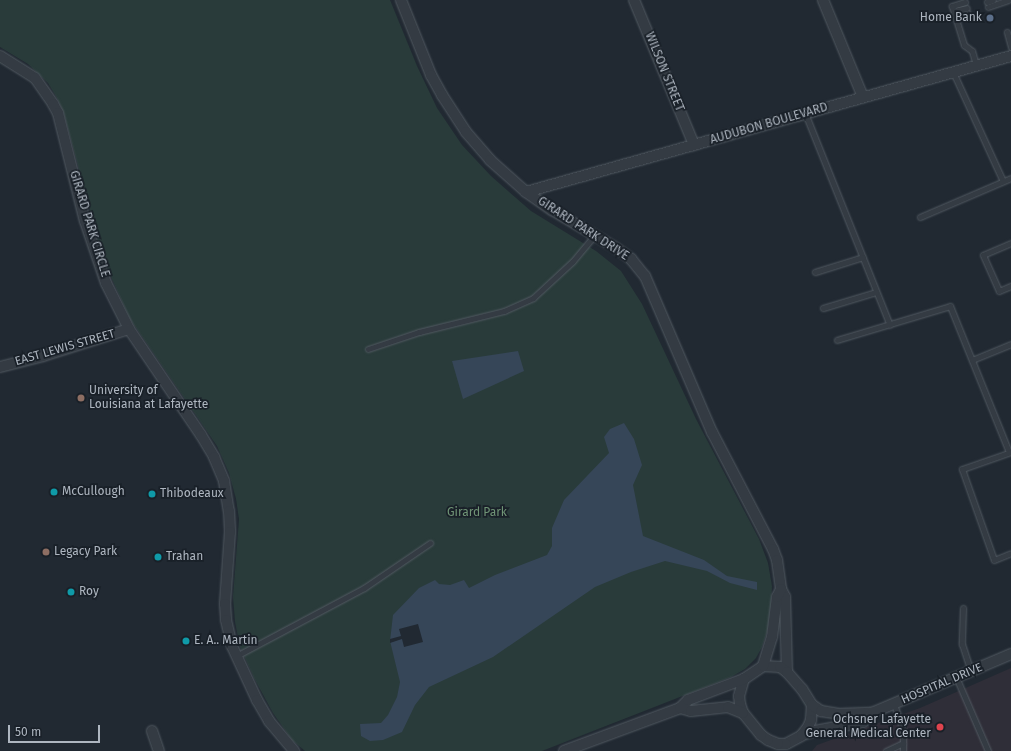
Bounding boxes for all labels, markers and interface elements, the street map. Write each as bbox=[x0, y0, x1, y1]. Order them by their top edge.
place label: Home Bank bbox=[920, 11, 982, 25]
marker: Home Bank bbox=[985, 13, 995, 23]
street label: WILSON STREET bbox=[642, 30, 686, 114]
street label: AUDUBON BOULEVARD bbox=[709, 100, 829, 148]
street label: GIRARD PARK CIRCLE bbox=[66, 169, 112, 279]
street label: GIRARD PARK DRIVE bbox=[535, 194, 631, 264]
street label: EAST LEWIS STREET bbox=[13, 327, 117, 369]
place label: University of Louisiana at Lafayette bbox=[89, 384, 208, 412]
marker: University of Louisiana at Lafayette bbox=[76, 393, 86, 403]
place label: McCullough bbox=[62, 485, 125, 499]
marker: McCullough bbox=[49, 487, 59, 497]
place label: Thibodeaux bbox=[160, 487, 224, 501]
marker: Thibodeaux bbox=[147, 489, 157, 499]
park label: Girard Park bbox=[447, 506, 507, 520]
place label: Legacy Park bbox=[54, 545, 117, 559]
marker: Legacy Park bbox=[41, 547, 51, 557]
place label: Trahan bbox=[166, 550, 203, 564]
marker: Trahan bbox=[153, 552, 163, 562]
place label: Roy bbox=[79, 585, 99, 599]
marker: Roy bbox=[66, 587, 76, 597]
place label: E. A.. Martin bbox=[194, 634, 258, 648]
marker: E. A.. Martin bbox=[181, 636, 191, 646]
street label: HOSPITAL DRIVE bbox=[899, 660, 985, 708]
place label: Ochsner Lafayette General Medical Center bbox=[805, 713, 931, 741]
scale bar bbox=[10, 717, 102, 743]
marker: Ochsner Lafayette General Medical Center bbox=[934, 721, 946, 733]
text: 50 m bbox=[15, 725, 41, 739]

